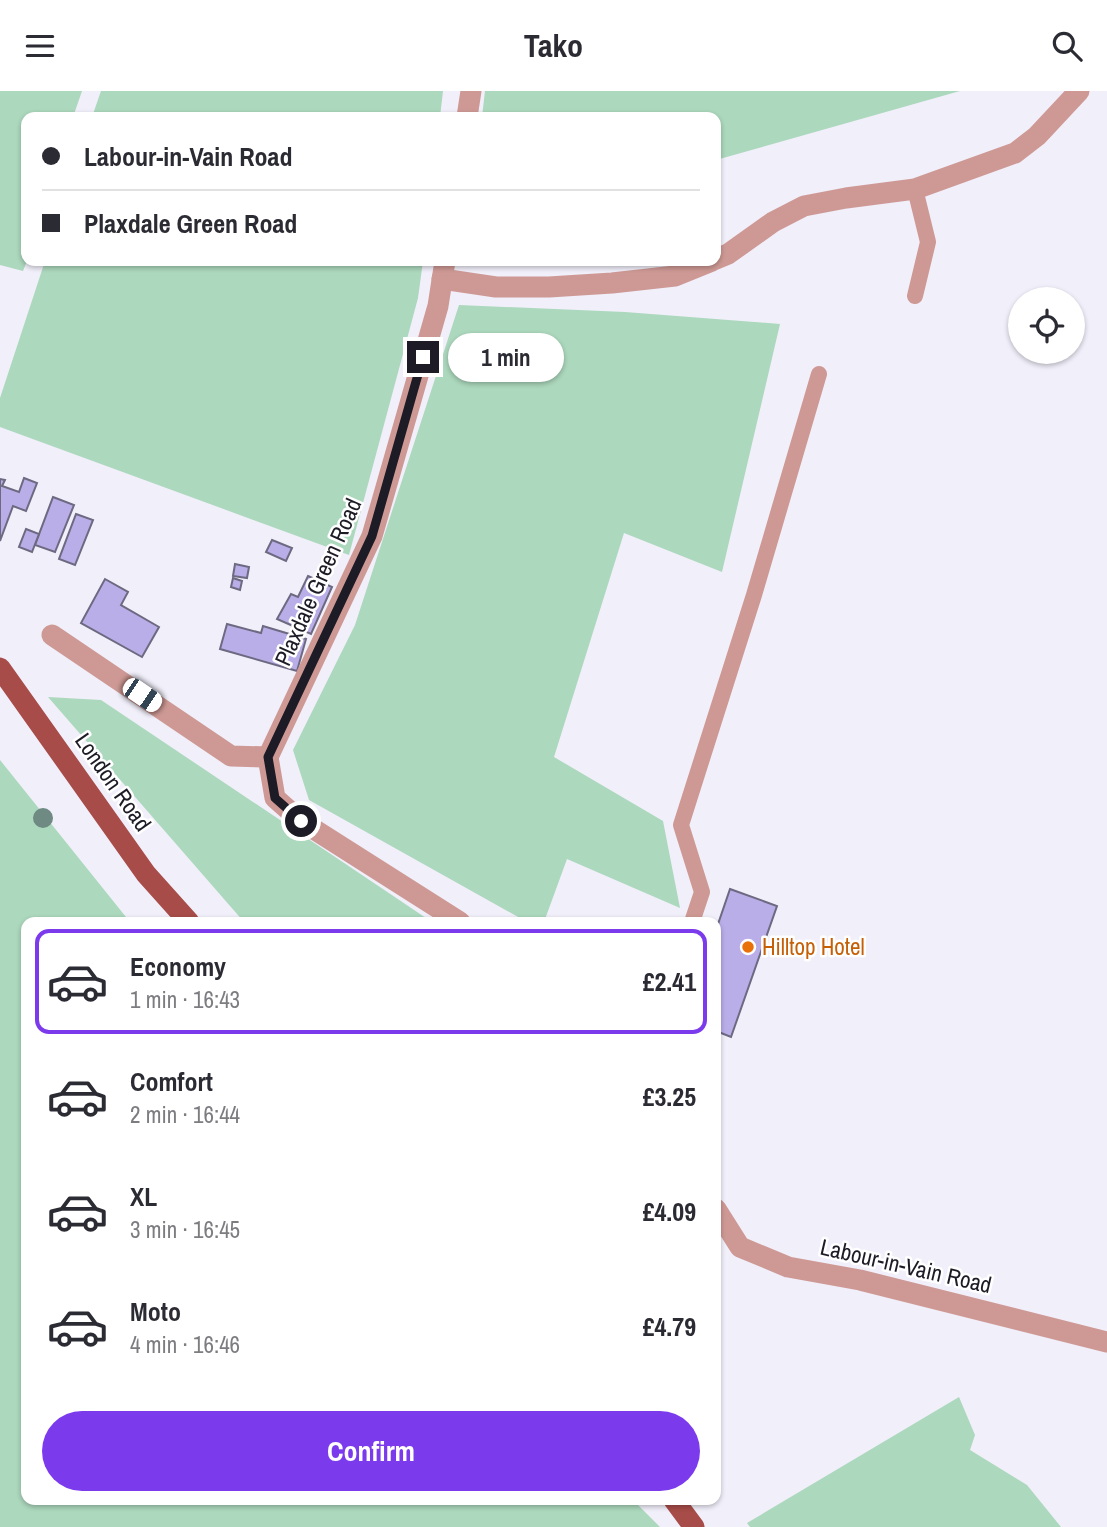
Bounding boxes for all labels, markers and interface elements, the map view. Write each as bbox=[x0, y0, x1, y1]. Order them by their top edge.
text: Tako bbox=[524, 24, 583, 67]
icon: menu bbox=[21, 27, 59, 65]
icon: search bbox=[1048, 27, 1086, 65]
text: Labour-in-Vain Road bbox=[84, 139, 293, 174]
text: Plaxdale Green Road bbox=[84, 206, 297, 241]
map controls bbox=[1008, 287, 1085, 364]
button: locate bbox=[1008, 287, 1085, 364]
callout: 1 min bbox=[448, 333, 563, 381]
route end bbox=[407, 341, 439, 373]
text: 1 min bbox=[481, 342, 531, 373]
street label: Plaxdale Green Road bbox=[267, 493, 368, 670]
car bbox=[119, 675, 166, 715]
street label: London Road bbox=[68, 726, 159, 837]
route start bbox=[285, 805, 317, 837]
place label: Hilltop Hotel bbox=[762, 931, 865, 962]
marker: Hilltop Hotel bbox=[740, 939, 756, 955]
text: Economy bbox=[130, 949, 226, 984]
icon: car bbox=[46, 950, 109, 1013]
text: £2.41 bbox=[643, 964, 696, 999]
text: 1 min · 16:43 bbox=[130, 984, 240, 1015]
text: Comfort bbox=[130, 1064, 213, 1099]
icon: car bbox=[46, 1065, 109, 1128]
text: £3.25 bbox=[643, 1079, 696, 1114]
text: 2 min · 16:44 bbox=[130, 1099, 240, 1130]
text: XL bbox=[130, 1179, 157, 1214]
icon: car bbox=[46, 1180, 109, 1243]
text: £4.09 bbox=[643, 1194, 696, 1229]
text: 3 min · 16:45 bbox=[130, 1214, 240, 1245]
street label: Labour-in-Vain Road bbox=[817, 1231, 995, 1300]
text: Moto bbox=[130, 1294, 181, 1329]
icon: car bbox=[46, 1295, 109, 1358]
text: £4.79 bbox=[643, 1309, 696, 1344]
text: 4 min · 16:46 bbox=[130, 1329, 240, 1360]
button: Confirm bbox=[42, 1411, 700, 1491]

